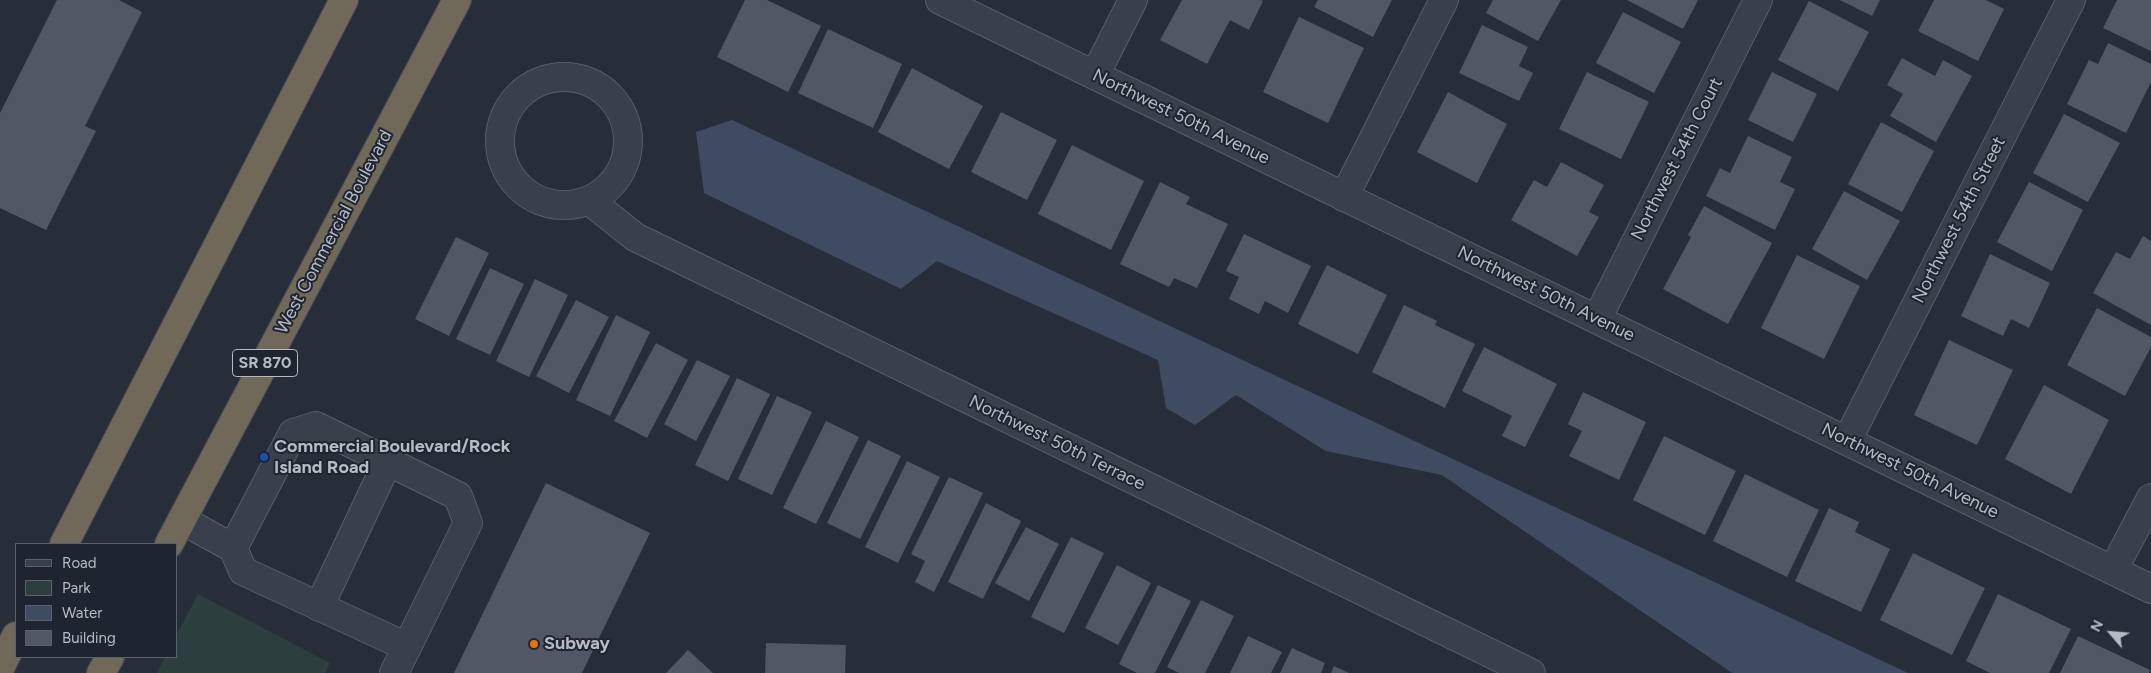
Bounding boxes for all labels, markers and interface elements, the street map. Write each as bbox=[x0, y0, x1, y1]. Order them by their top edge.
street label: Northwest 50th Avenue bbox=[1089, 65, 1273, 169]
street label: Northwest 54th Court bbox=[1627, 74, 1727, 244]
street label: West Commercial Boulevard bbox=[271, 127, 397, 337]
street label: Northwest 54th Street bbox=[1908, 133, 2010, 307]
street label: Northwest 50th Avenue bbox=[1454, 242, 1638, 346]
road number: SR 870 bbox=[232, 349, 298, 376]
street label: Northwest 50th Terrace bbox=[965, 391, 1149, 495]
street label: Northwest 50th Avenue bbox=[1818, 419, 2002, 523]
place label: Commercial Boulevard/Rock Island Road bbox=[274, 436, 510, 478]
marker: Commercial Boulevard/Rock Island Road bbox=[258, 451, 270, 463]
legend bbox=[15, 543, 178, 658]
text: Road bbox=[62, 554, 97, 572]
text: Park bbox=[62, 579, 91, 597]
text: Water bbox=[62, 604, 102, 622]
north arrow bbox=[2086, 608, 2136, 658]
text: N bbox=[2087, 617, 2107, 635]
text: Building bbox=[62, 629, 116, 647]
place label: Subway bbox=[544, 633, 610, 655]
marker: Subway bbox=[528, 638, 540, 650]

